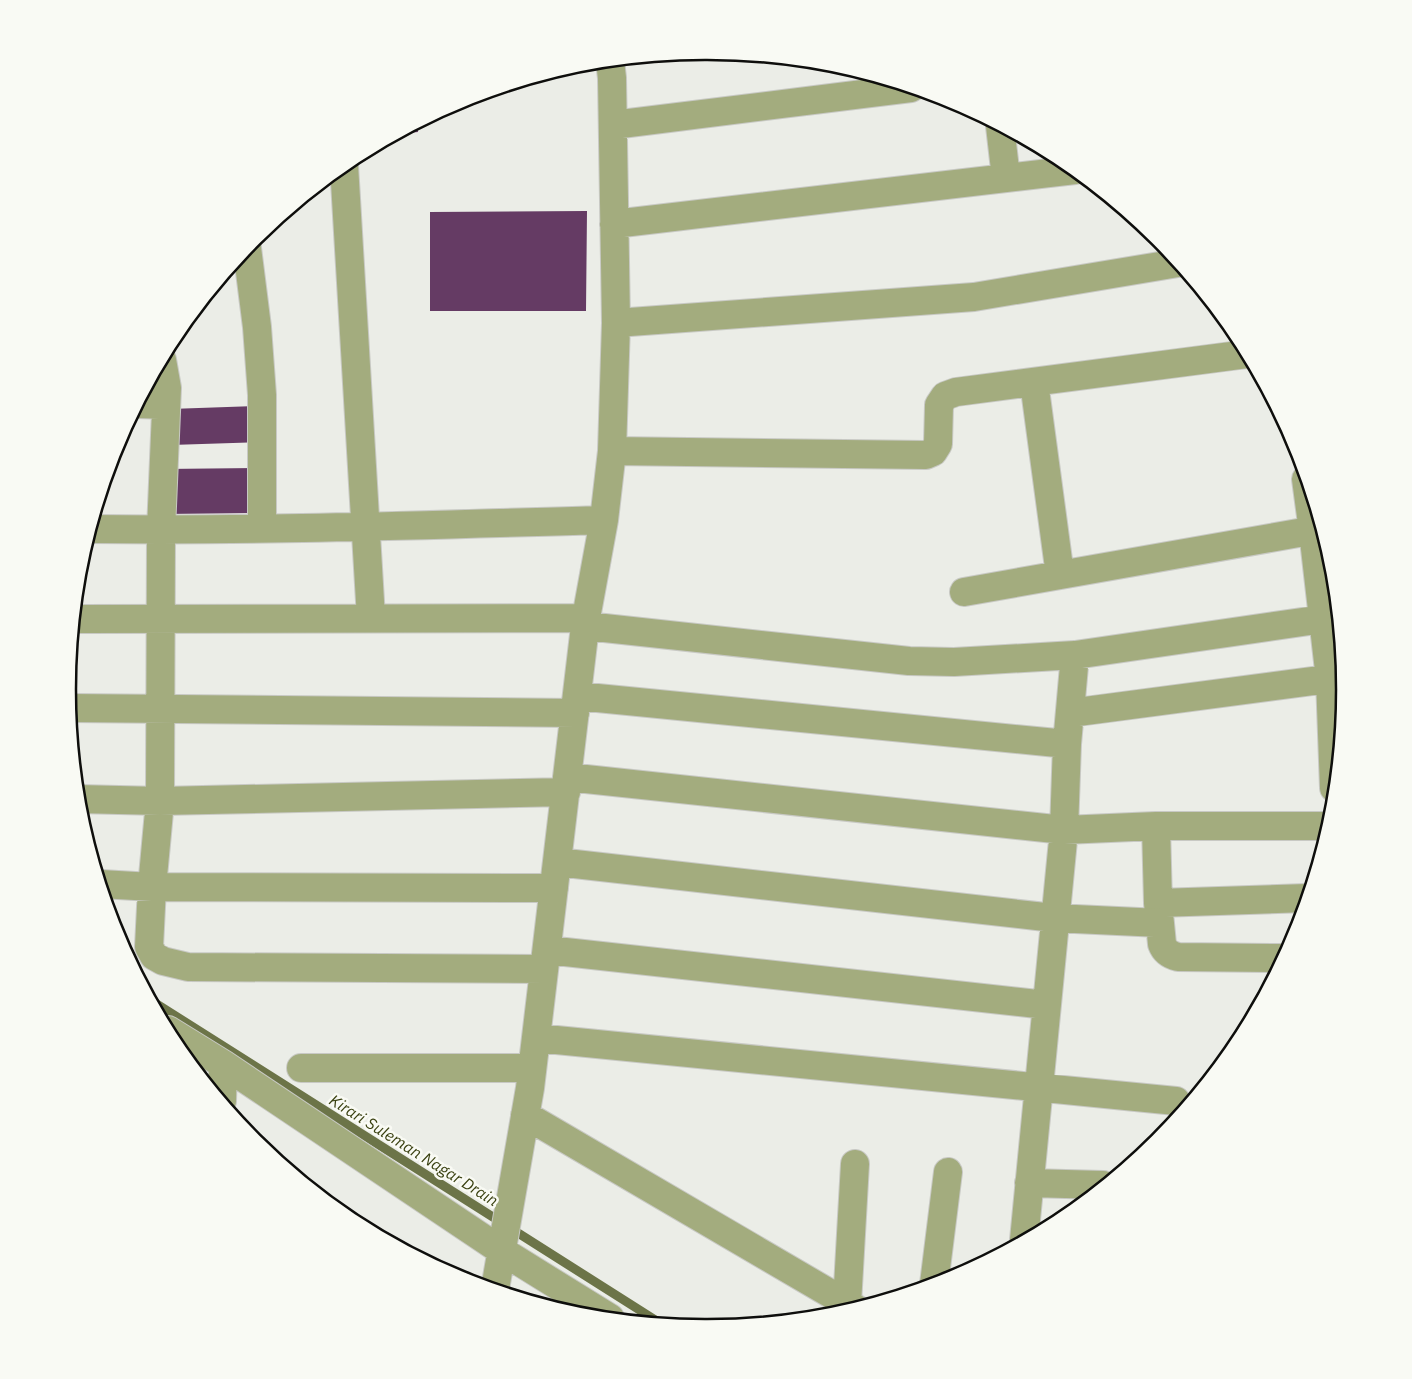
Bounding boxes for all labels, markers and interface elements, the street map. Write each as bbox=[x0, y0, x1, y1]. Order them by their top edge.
water label: Kirari Suleman Nagar Drain bbox=[326, 1090, 502, 1210]

